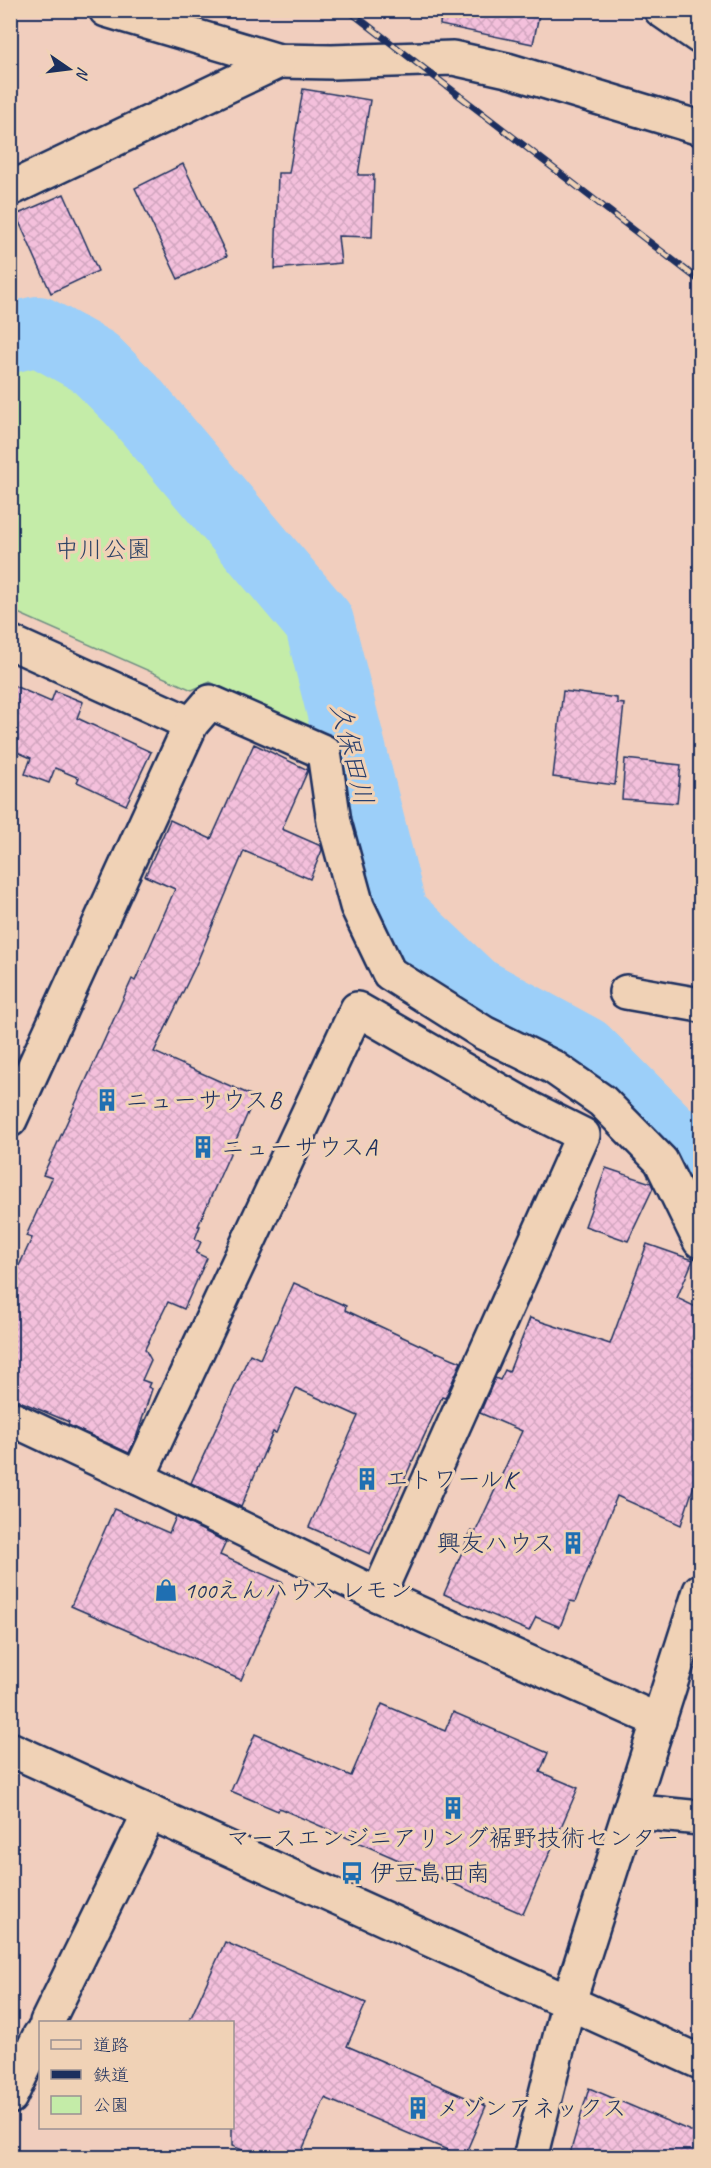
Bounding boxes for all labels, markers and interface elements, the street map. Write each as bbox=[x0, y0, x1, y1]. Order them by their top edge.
north arrow bbox=[39, 39, 99, 99]
text: N bbox=[71, 65, 93, 83]
park label: 中川公園 bbox=[55, 534, 151, 564]
water label: 久保田川 bbox=[323, 700, 381, 808]
place label: ニューサウスB bbox=[125, 1085, 283, 1115]
building icon: ニューサウスB bbox=[94, 1087, 120, 1113]
place label: ニューサウスA bbox=[221, 1132, 378, 1162]
building icon: ニューサウスA bbox=[190, 1134, 216, 1160]
place label: エトワールK bbox=[385, 1464, 521, 1494]
building icon: エトワールK bbox=[354, 1466, 380, 1492]
place label: 興友ハウス bbox=[436, 1528, 555, 1558]
building icon: 興友ハウス bbox=[560, 1530, 586, 1556]
place label: 100えんハウス レモン bbox=[184, 1575, 413, 1605]
shop icon: 100えんハウス レモン bbox=[153, 1577, 179, 1603]
building icon: マースエンジニアリング裾野技術センター bbox=[440, 1795, 466, 1821]
place label: マースエンジニアリング裾野技術センター bbox=[226, 1823, 680, 1853]
place label: 伊豆島田南 bbox=[370, 1858, 490, 1888]
bus stop icon: 伊豆島田南 bbox=[339, 1860, 365, 1886]
legend bbox=[39, 2021, 234, 2129]
text: 道路 bbox=[93, 2034, 129, 2056]
text: 鉄道 bbox=[93, 2064, 129, 2086]
place label: メゾンアネックス bbox=[436, 2093, 627, 2123]
text: 公園 bbox=[93, 2094, 129, 2116]
building icon: メゾンアネックス bbox=[405, 2095, 431, 2121]

